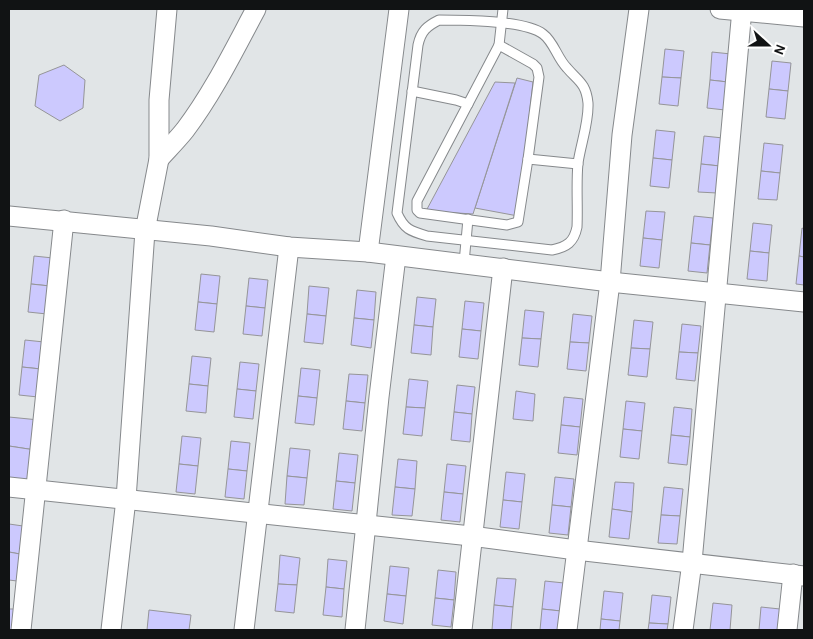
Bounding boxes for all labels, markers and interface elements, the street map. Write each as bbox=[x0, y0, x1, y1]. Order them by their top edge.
north arrow bbox=[743, 20, 793, 70]
text: N bbox=[770, 42, 789, 57]

